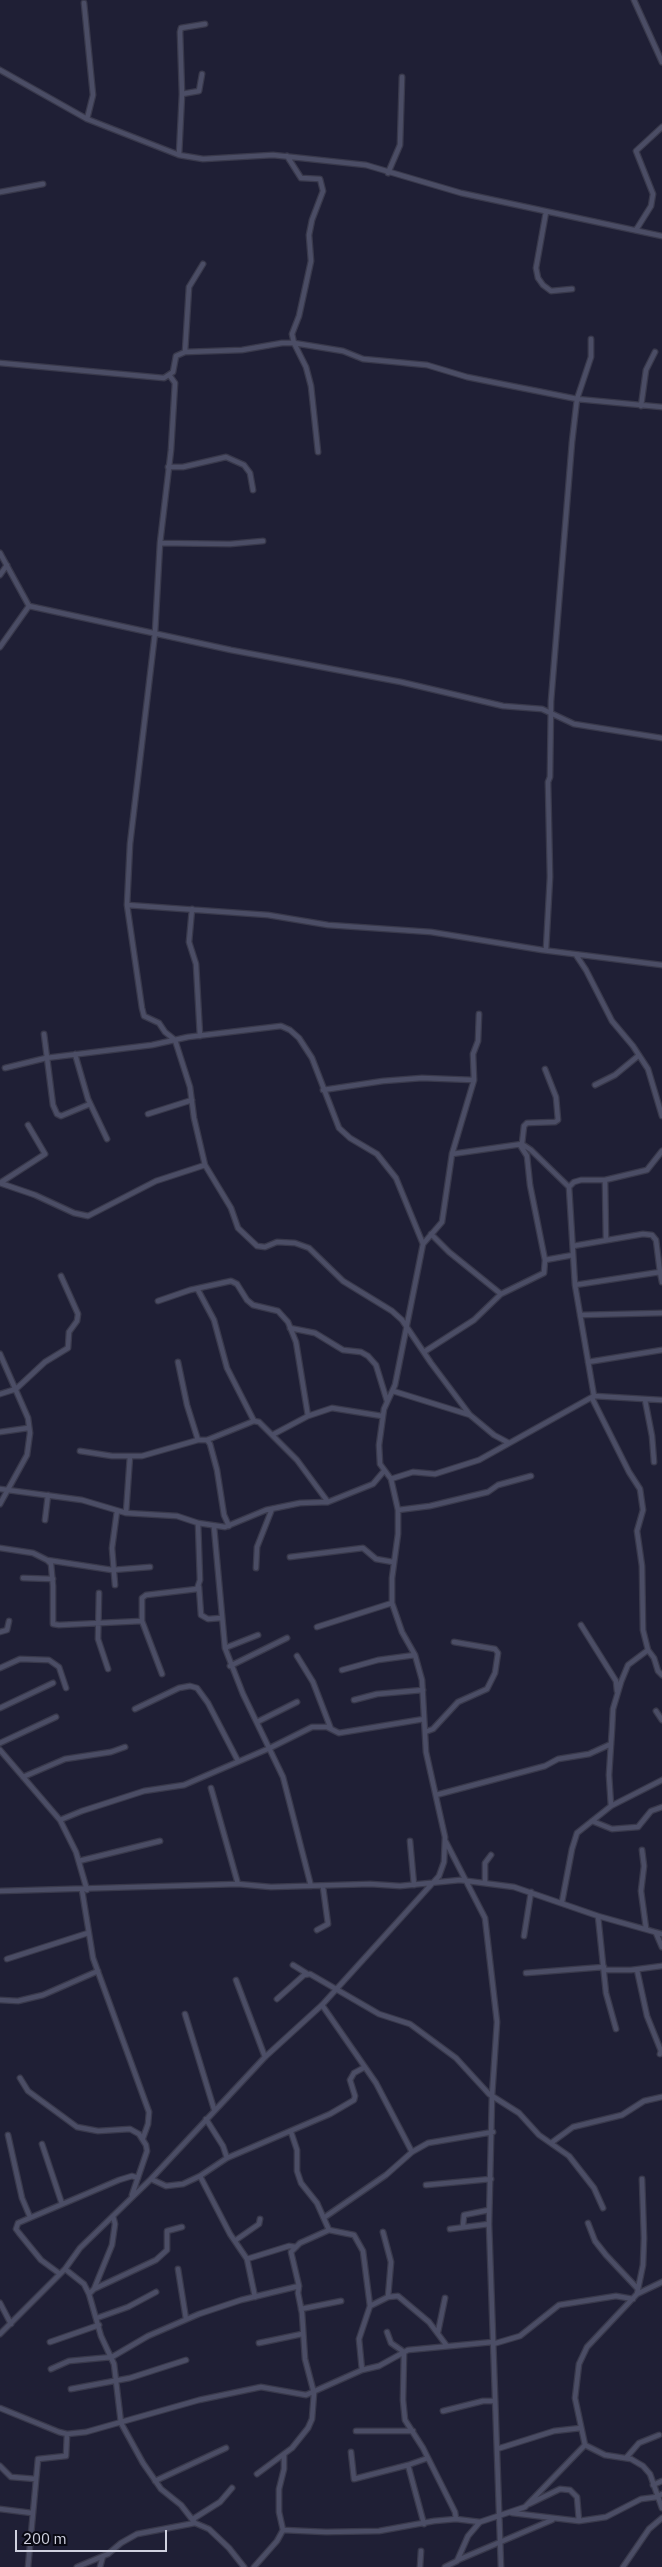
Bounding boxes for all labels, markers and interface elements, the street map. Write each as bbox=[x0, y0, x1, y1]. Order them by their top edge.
scale bar bbox=[18, 2520, 170, 2552]
text: 200 m bbox=[23, 2529, 67, 2548]

